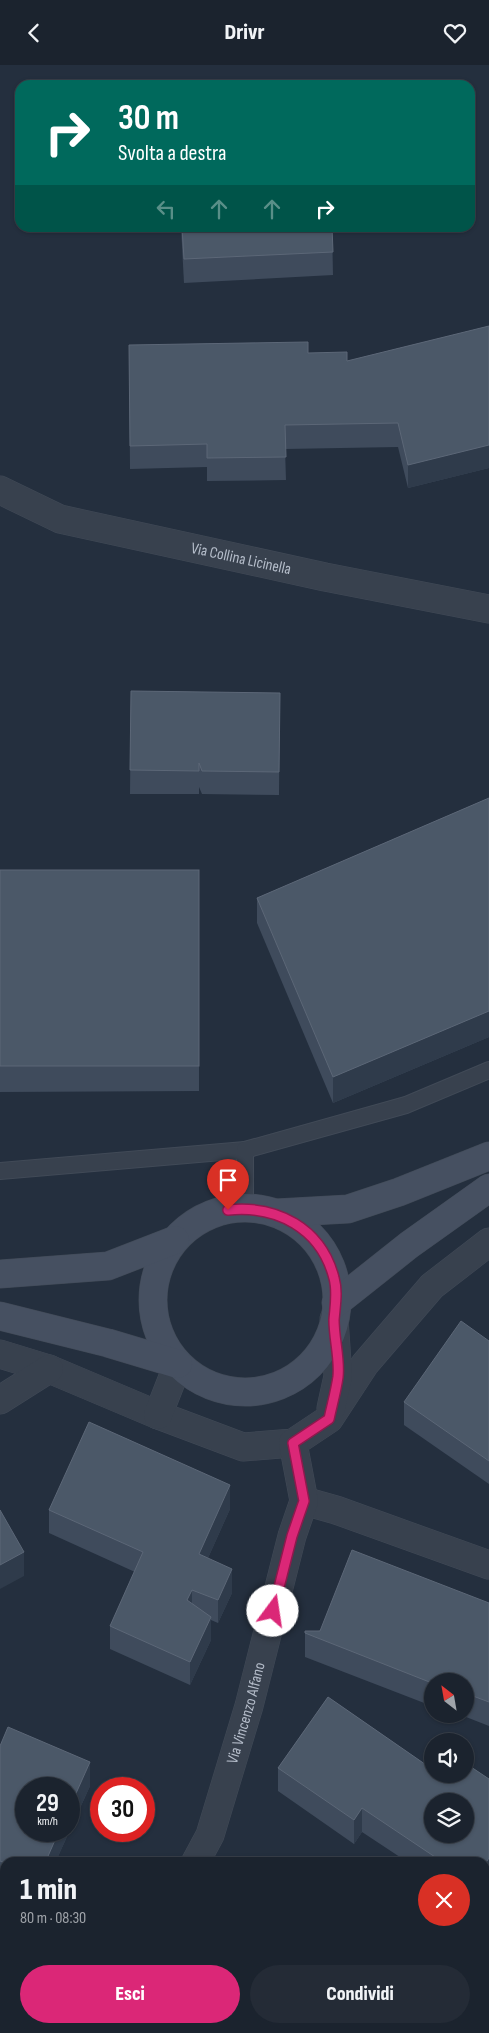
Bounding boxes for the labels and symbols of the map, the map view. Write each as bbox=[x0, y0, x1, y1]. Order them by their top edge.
street label: Via Collina Licinella bbox=[189, 538, 293, 579]
pin bbox=[207, 1159, 249, 1210]
position arrow bbox=[246, 1584, 298, 1636]
street label: Via Vincenzo Alfano bbox=[223, 1660, 269, 1766]
north arrow bbox=[424, 1673, 474, 1723]
speed limit sign: 30 bbox=[90, 1777, 155, 1842]

